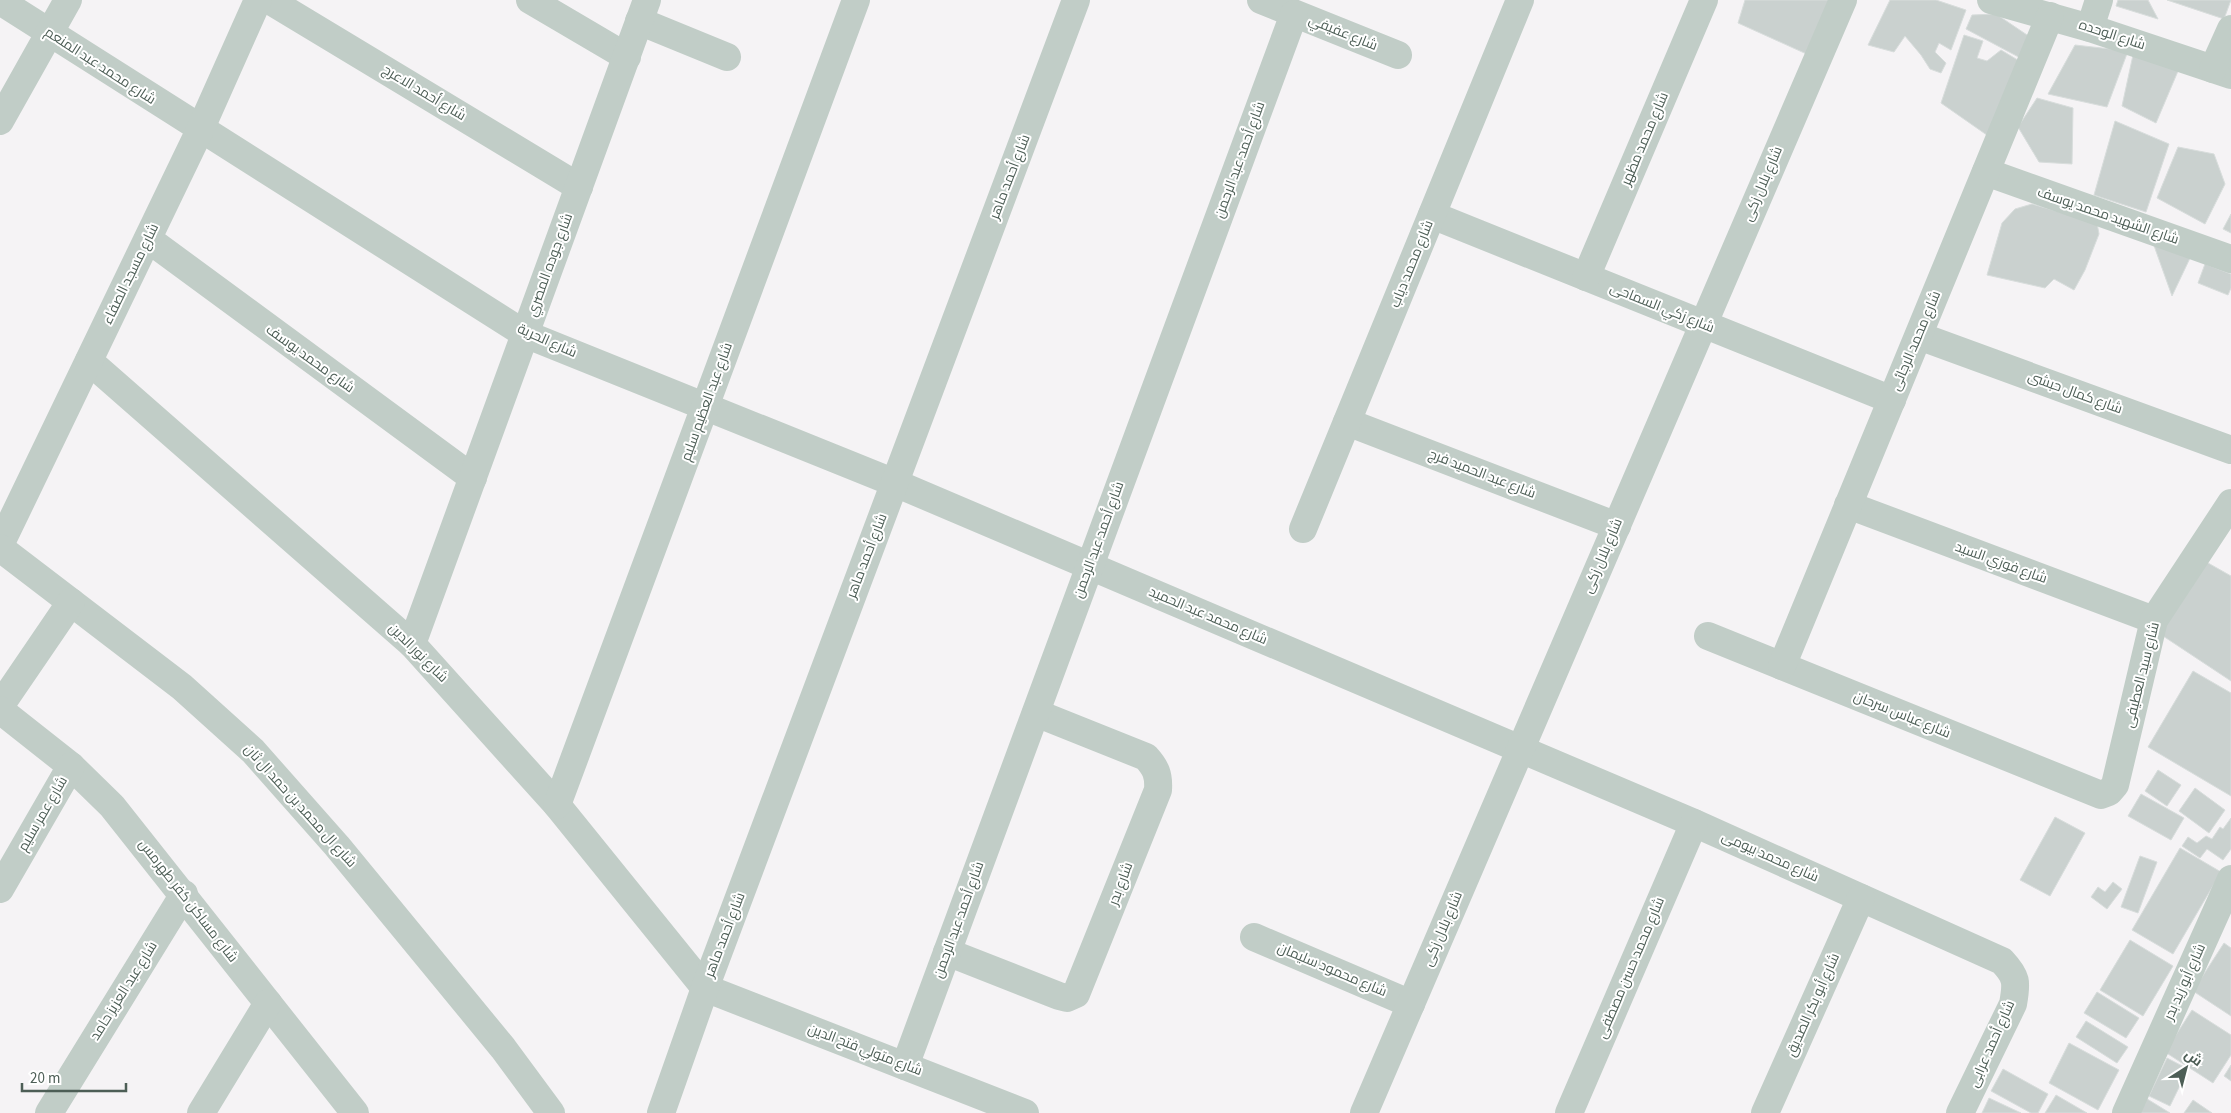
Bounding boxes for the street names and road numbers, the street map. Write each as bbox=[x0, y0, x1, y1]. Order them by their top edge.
street label: شارع عفيفي bbox=[1305, 10, 1380, 57]
street label: شارع الوحده bbox=[2076, 15, 2148, 55]
street label: شارع محمد عبد المنعم bbox=[40, 22, 160, 110]
street label: شارع أحمد الاعرج bbox=[378, 60, 470, 126]
street label: شارع محمد مظهر bbox=[1616, 89, 1674, 190]
street label: شارع أحمد عبد الرحمن bbox=[1210, 99, 1270, 221]
street label: شارع أحمد ماهر bbox=[984, 132, 1035, 223]
street label: شارع بلال زكى bbox=[1738, 143, 1788, 225]
street label: شارع الشهيد محمد يوسف bbox=[2035, 182, 2181, 250]
street label: شارع جوده المصري bbox=[522, 210, 579, 320]
street label: شارع محمد دياب bbox=[1385, 217, 1439, 311]
street label: شارع مسجد الصفاء bbox=[98, 220, 164, 328]
street label: شارع زكي السماحى bbox=[1606, 278, 1717, 339]
street label: شارع محمد الرجائى bbox=[1886, 288, 1946, 394]
street label: شارع الحرية bbox=[514, 319, 580, 363]
street label: شارع محمد يوسف bbox=[262, 320, 358, 398]
street label: شارع عبد العظيم سليم bbox=[676, 340, 738, 464]
street label: شارع كمال حبشى bbox=[2025, 367, 2125, 419]
street label: شارع عبد الحميد فرج bbox=[1426, 444, 1538, 504]
street label: شارع أحمد عبد الرحمن bbox=[1069, 479, 1129, 601]
street label: شارع أحمد ماهر bbox=[841, 511, 892, 602]
street label: شارع بلال زكى bbox=[1578, 515, 1628, 597]
street label: شارع فوزي السيد bbox=[1952, 537, 2050, 590]
street label: شارع محمد عبد الحميد bbox=[1146, 582, 1270, 650]
street label: شارع نور الدين bbox=[384, 619, 452, 687]
street label: شارع سيد العطيفى bbox=[2119, 620, 2165, 730]
street label: شارع عباس سرحان bbox=[1851, 686, 1953, 744]
street label: شارع ال محمد بن حمد ال ثان bbox=[239, 740, 361, 872]
street label: شارع عمر سليم bbox=[13, 773, 73, 855]
street label: شارع محمد بيومى bbox=[1718, 827, 1822, 887]
street label: شارع مساكن كفر طهرمس bbox=[134, 835, 242, 967]
street label: شارع أحمد عبد الرحمن bbox=[929, 859, 989, 981]
street label: شارع بدر bbox=[1103, 859, 1138, 909]
street label: شارع بلال زكى bbox=[1418, 888, 1468, 970]
street label: شارع أحمد ماهر bbox=[699, 890, 750, 981]
street label: شارع محمد حسن مصطفى bbox=[1592, 894, 1670, 1042]
street label: شارع عبد العزيز حامد bbox=[85, 938, 163, 1044]
street label: شارع محمود سليمان bbox=[1274, 938, 1390, 1002]
street label: شارع أبو زيد بدر bbox=[2159, 940, 2211, 1024]
street label: شارع أبو بكر الصديق bbox=[1781, 950, 1845, 1060]
street label: شارع أحمد عرابى bbox=[1964, 997, 2020, 1091]
street label: شارع متولي فتح الدين bbox=[805, 1019, 925, 1082]

